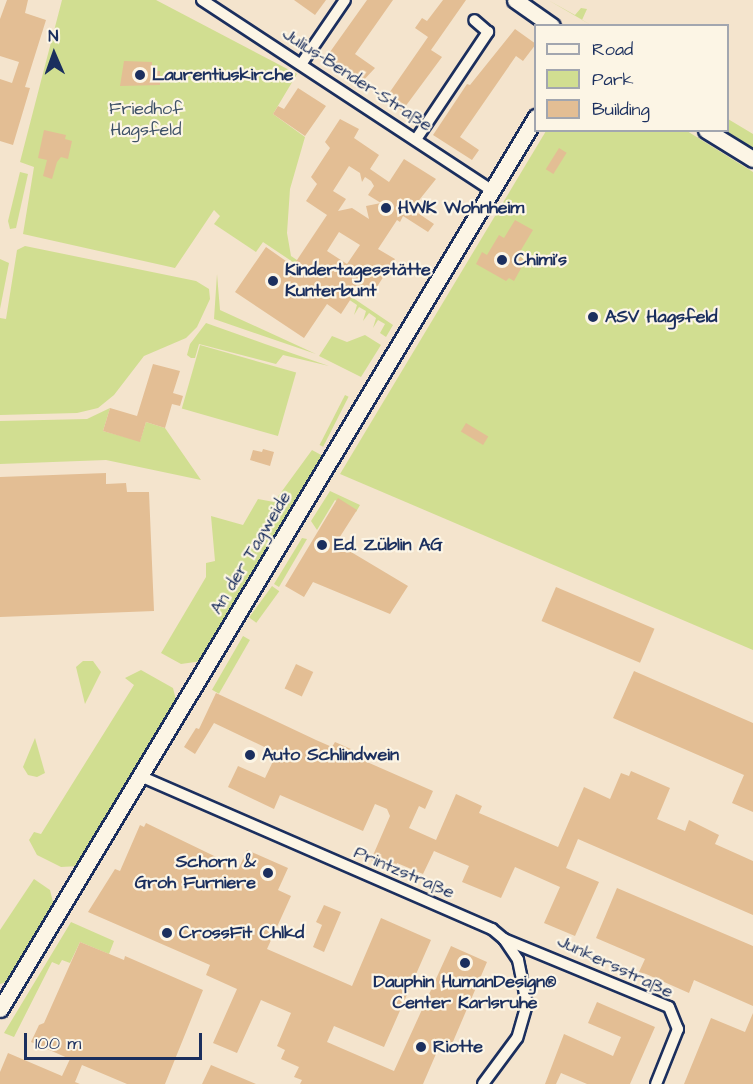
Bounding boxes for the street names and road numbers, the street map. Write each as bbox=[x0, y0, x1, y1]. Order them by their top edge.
street label: Julius-Bender-Straße bbox=[278, 23, 436, 137]
street label: An der Tagweide bbox=[206, 488, 296, 618]
street label: Printzstraße bbox=[350, 842, 458, 904]
street label: Junkersstraße bbox=[554, 931, 676, 1003]

